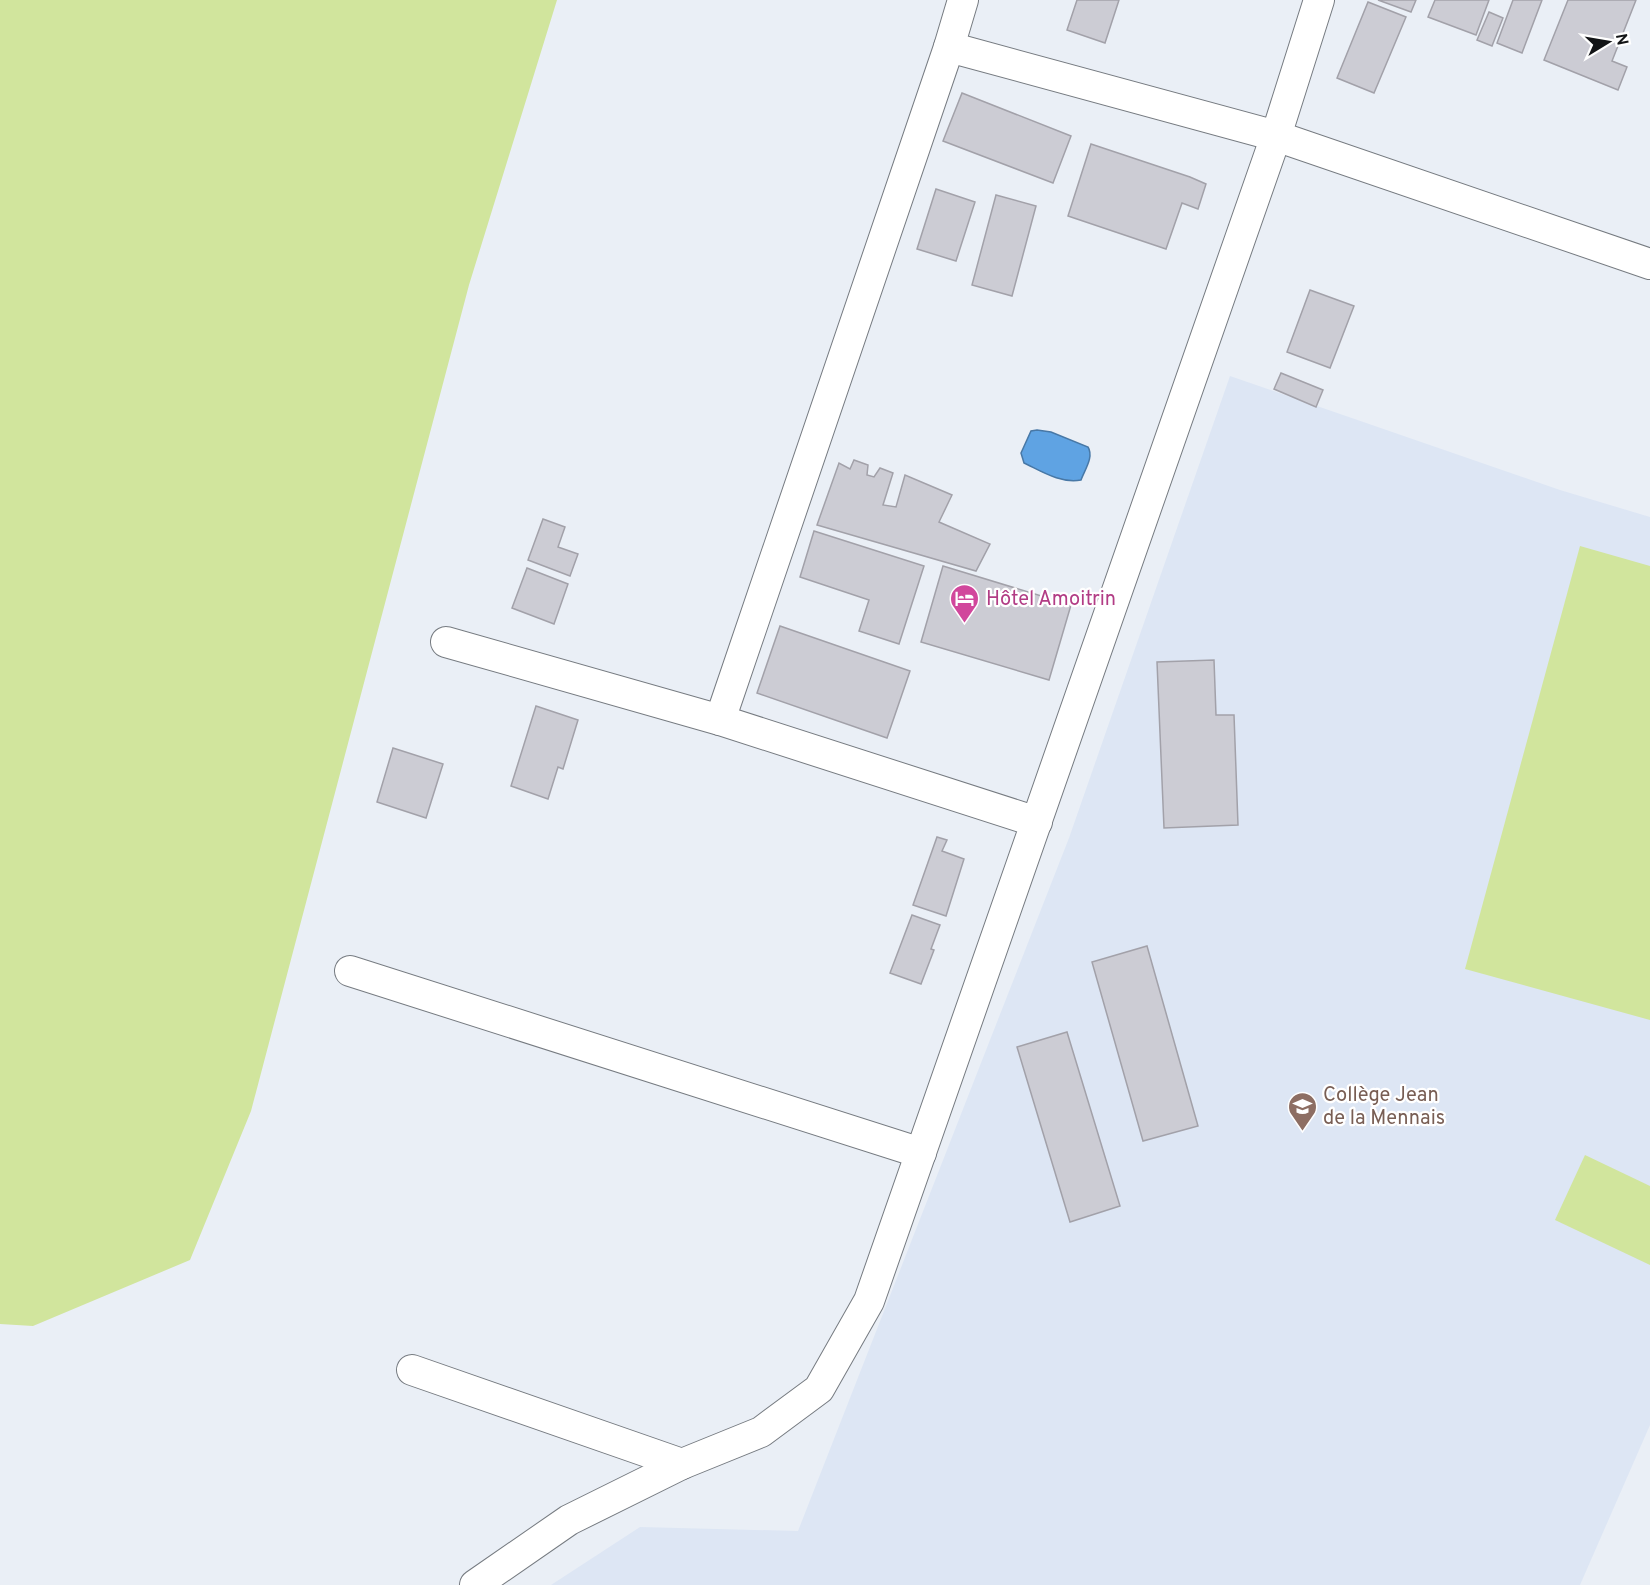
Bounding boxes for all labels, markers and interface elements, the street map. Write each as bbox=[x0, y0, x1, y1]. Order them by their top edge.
north arrow bbox=[1578, 12, 1638, 72]
text: N bbox=[1610, 32, 1632, 47]
hotel icon: Hôtel Amoitrin bbox=[949, 582, 981, 624]
place label: Hôtel Amoitrin bbox=[986, 587, 1116, 613]
place label: Collège Jean de la Mennais bbox=[1323, 1083, 1445, 1132]
school or university icon: Collège Jean de la Mennais bbox=[1286, 1090, 1318, 1132]

